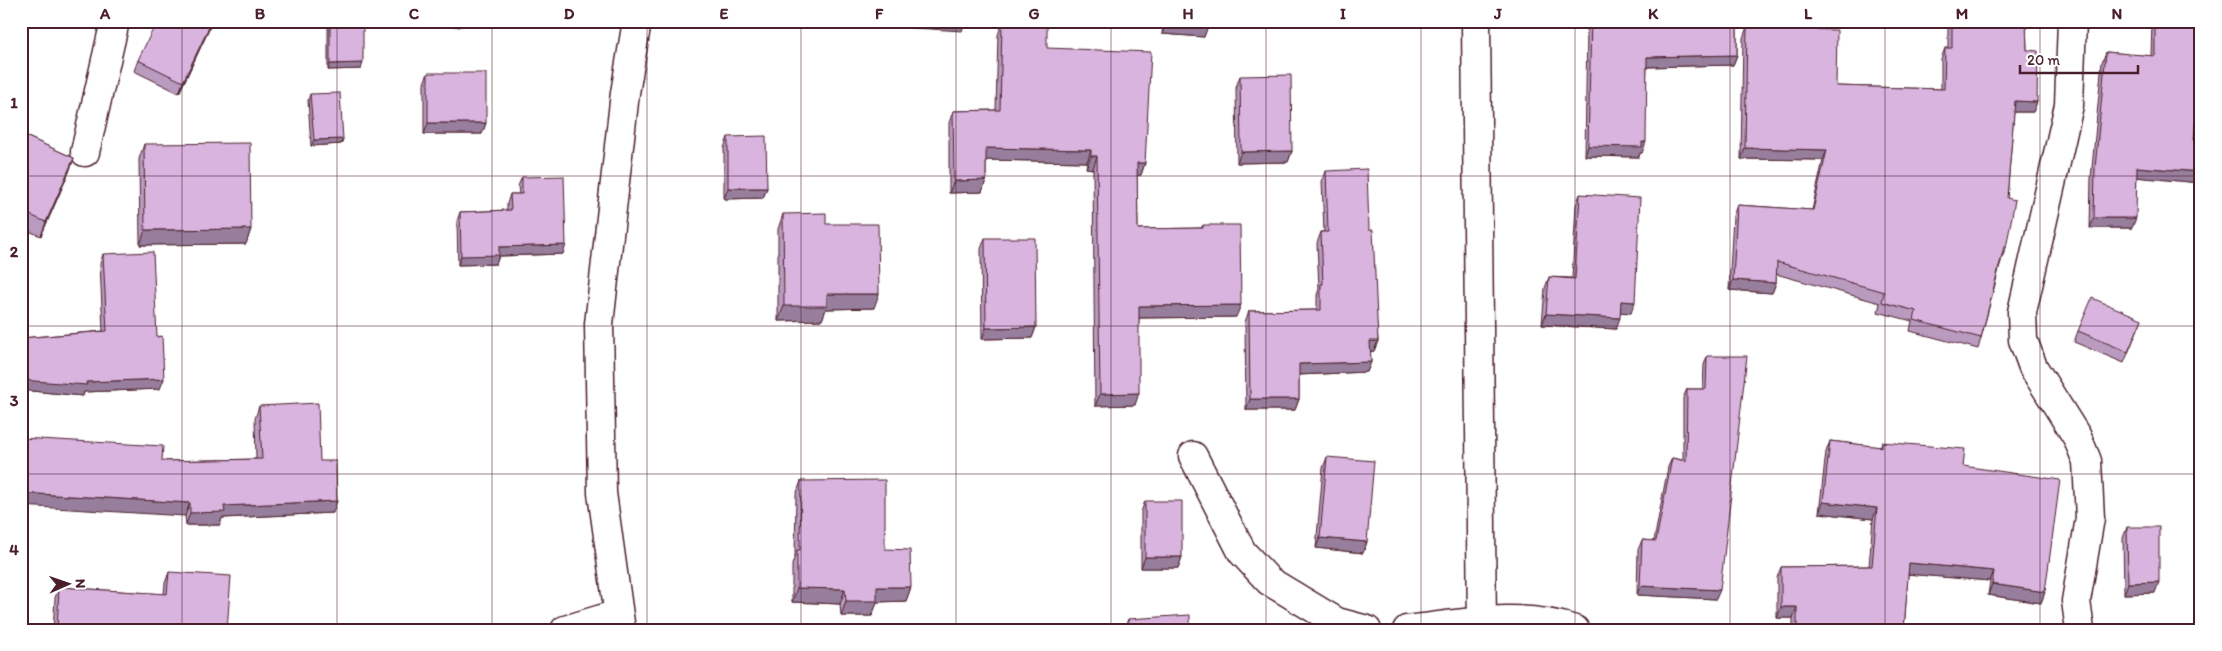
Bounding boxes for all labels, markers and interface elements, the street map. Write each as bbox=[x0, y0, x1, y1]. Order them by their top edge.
text: A bbox=[99, 4, 111, 23]
text: B bbox=[255, 4, 266, 23]
text: C bbox=[409, 4, 420, 23]
text: D bbox=[564, 4, 575, 23]
text: E bbox=[720, 4, 729, 23]
text: F bbox=[875, 4, 884, 23]
text: G bbox=[1028, 4, 1040, 23]
text: H bbox=[1182, 4, 1194, 23]
text: I bbox=[1340, 4, 1346, 23]
text: J bbox=[1493, 4, 1502, 23]
text: K bbox=[1648, 4, 1659, 23]
text: L bbox=[1804, 4, 1813, 23]
text: M bbox=[1956, 4, 1968, 23]
text: N bbox=[2112, 4, 2122, 23]
scale bar bbox=[2020, 42, 2137, 74]
text: 20 m bbox=[2027, 51, 2061, 69]
text: 1 bbox=[10, 93, 18, 112]
text: 2 bbox=[10, 242, 19, 261]
text: 3 bbox=[10, 391, 19, 410]
text: 4 bbox=[9, 540, 19, 559]
north arrow bbox=[42, 558, 92, 608]
text: N bbox=[72, 579, 89, 589]

